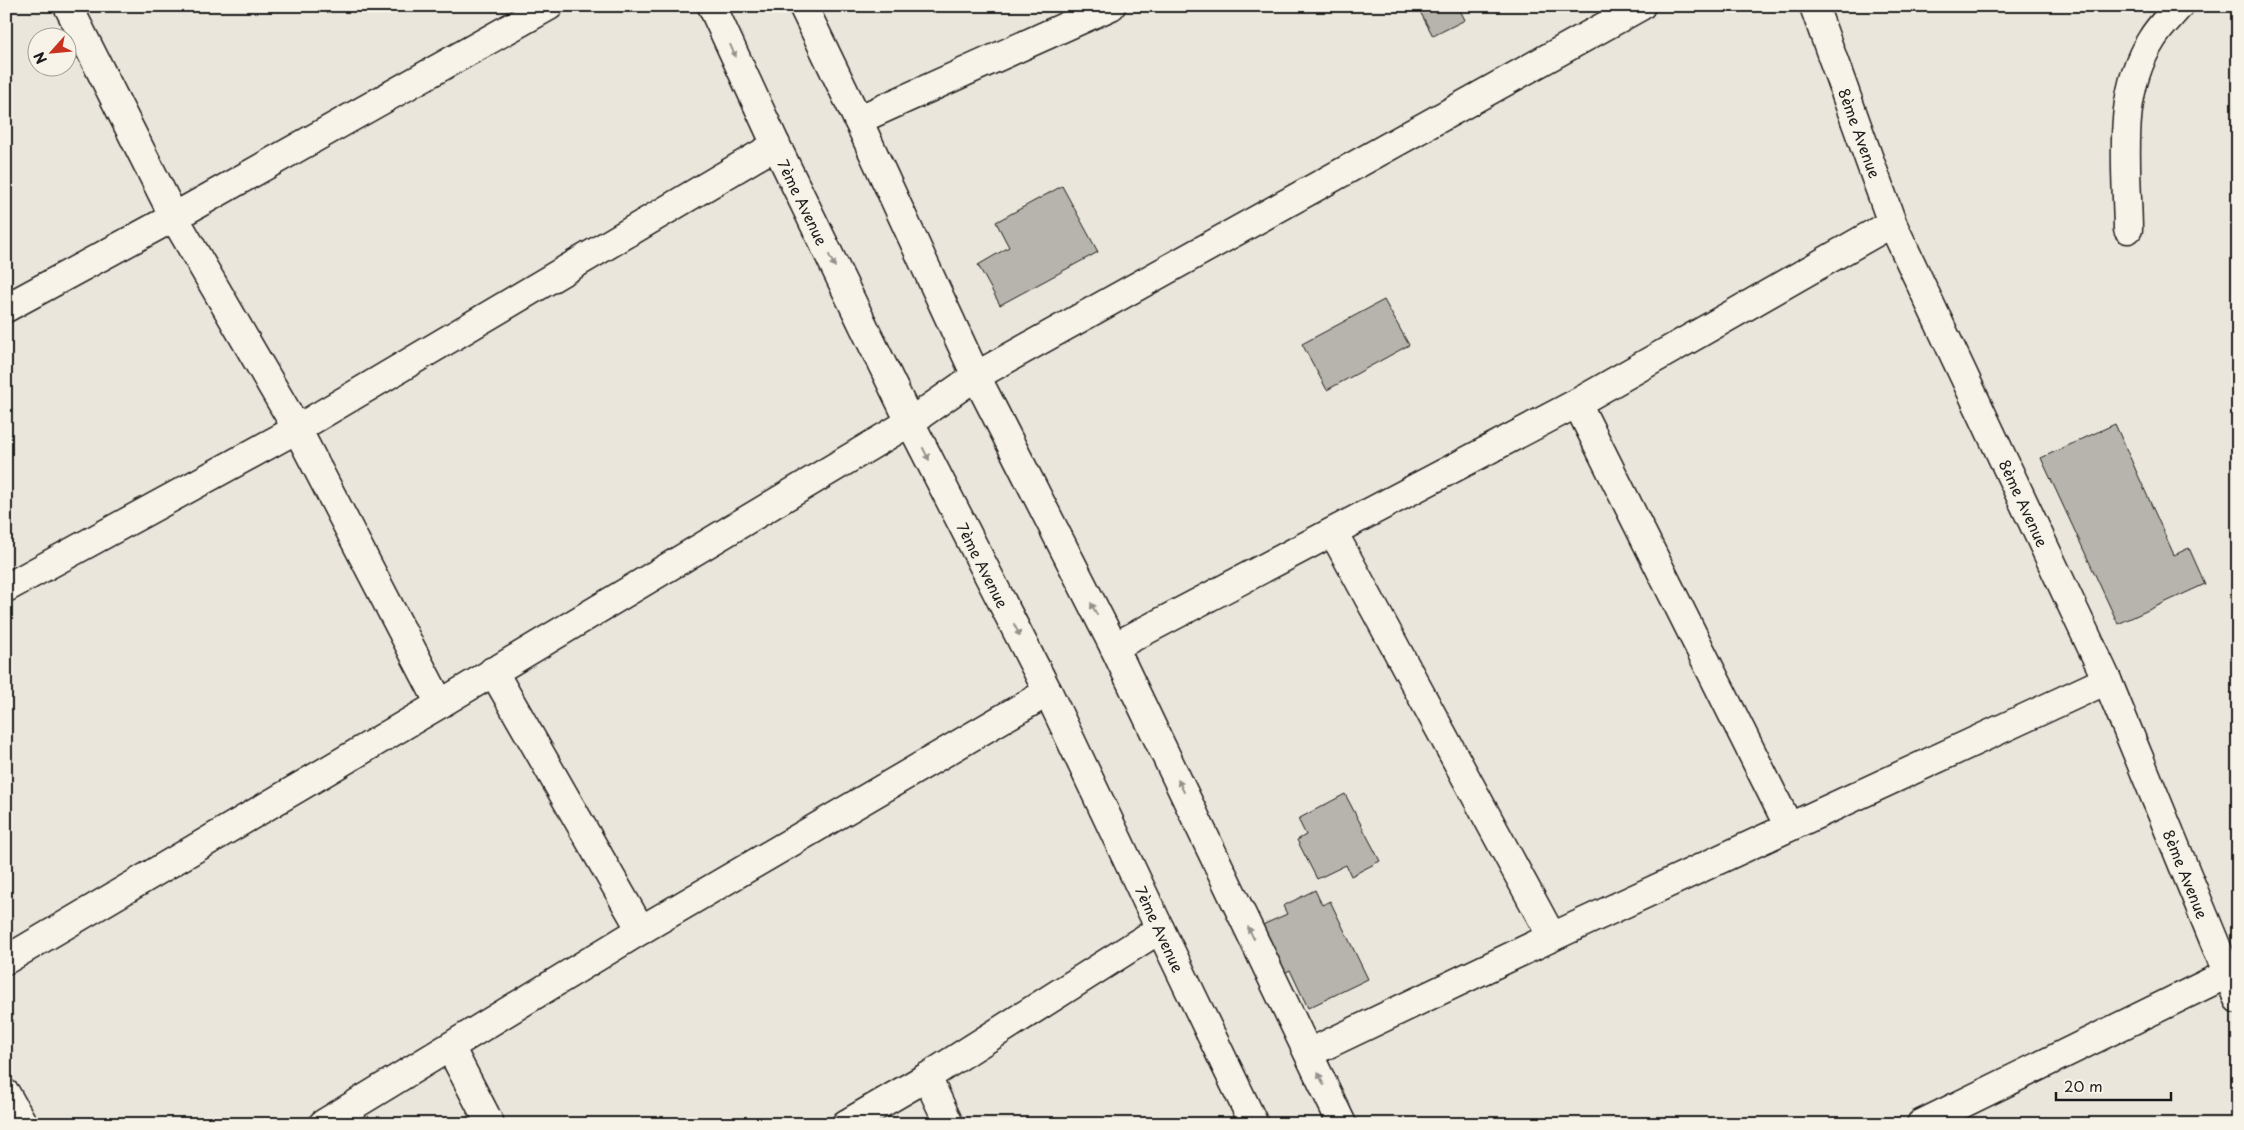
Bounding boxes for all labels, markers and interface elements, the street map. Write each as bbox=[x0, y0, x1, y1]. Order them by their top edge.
north arrow bbox=[28, 28, 78, 78]
one-way arrow bbox=[729, 44, 737, 58]
text: N bbox=[28, 48, 52, 68]
street label: 8ème Avenue bbox=[1833, 85, 1887, 181]
street label: 7ème Avenue bbox=[772, 155, 834, 249]
one-way arrow bbox=[828, 254, 836, 268]
one-way arrow bbox=[922, 447, 930, 461]
street label: 8ème Avenue bbox=[1994, 456, 2054, 550]
street label: 7ème Avenue bbox=[952, 518, 1014, 612]
one-way arrow bbox=[1090, 602, 1098, 616]
one-way arrow bbox=[1013, 622, 1021, 637]
one-way arrow bbox=[1177, 779, 1185, 794]
street label: 8ème Avenue bbox=[2158, 826, 2214, 922]
street label: 7ème Avenue bbox=[1130, 882, 1190, 976]
one-way arrow bbox=[1247, 926, 1255, 940]
scale bar bbox=[2056, 1070, 2172, 1102]
one-way arrow bbox=[1317, 1072, 1326, 1087]
text: 20 m bbox=[2064, 1074, 2103, 1097]

